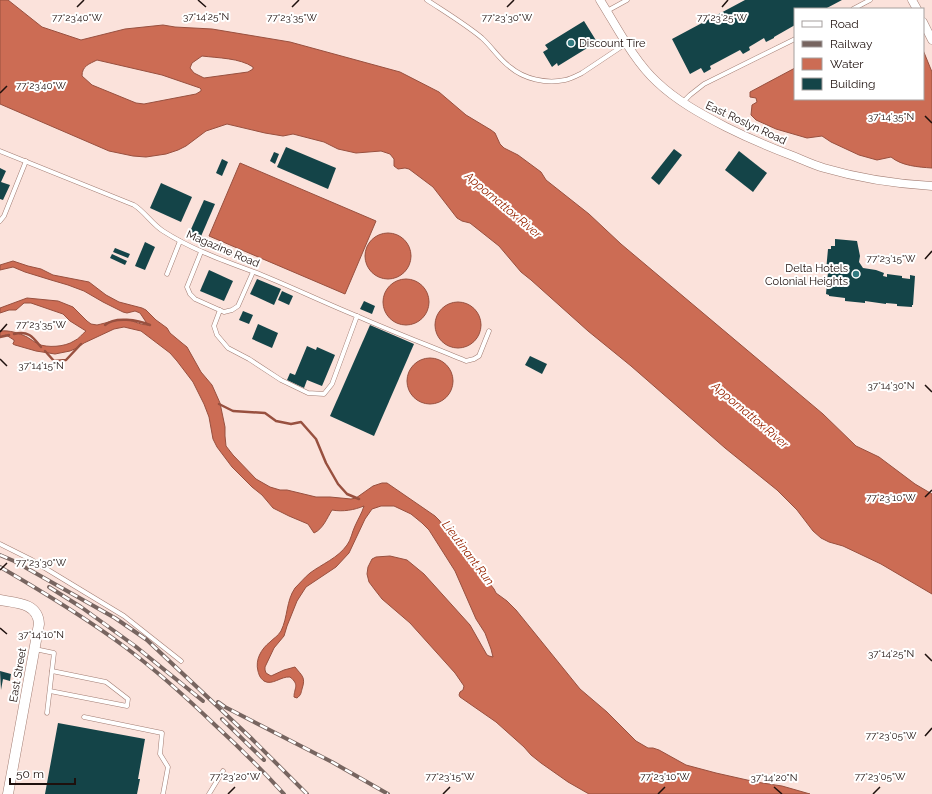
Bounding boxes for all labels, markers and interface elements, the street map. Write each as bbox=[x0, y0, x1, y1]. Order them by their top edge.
legend bbox=[794, 8, 924, 100]
text: 37°14'25"N bbox=[183, 11, 229, 22]
text: 77°23'40"W bbox=[52, 12, 103, 23]
text: 77°23'35"W bbox=[267, 12, 317, 23]
text: 77°23'30"W bbox=[482, 12, 533, 23]
text: 77°23'25"W bbox=[697, 12, 747, 23]
text: Road bbox=[830, 17, 859, 31]
place label: Discount Tire bbox=[579, 37, 646, 50]
text: Railway bbox=[830, 37, 873, 51]
marker: Discount Tire bbox=[566, 38, 576, 48]
text: Water bbox=[830, 57, 864, 71]
text: Building bbox=[830, 77, 876, 91]
text: 77°23'40"W bbox=[16, 80, 67, 91]
street label: East Roslyn Road bbox=[704, 99, 789, 147]
text: 37°14'35"N bbox=[868, 111, 914, 122]
water label: Appomattox River bbox=[461, 168, 545, 242]
street label: Magazine Road bbox=[184, 228, 262, 270]
text: 77°23'15"W bbox=[867, 253, 916, 264]
place label: Delta Hotels Colonial Heights bbox=[765, 262, 848, 288]
marker: Delta Hotels Colonial Heights bbox=[851, 269, 861, 279]
text: 77°23'35"W bbox=[16, 319, 66, 330]
text: 37°14'15"N bbox=[18, 360, 64, 371]
water label: Appomattox River bbox=[708, 378, 792, 452]
text: 37°14'30"N bbox=[868, 380, 914, 391]
text: 77°23'10"W bbox=[866, 492, 916, 503]
water label: Lieutinant Run bbox=[439, 518, 497, 588]
text: 77°23'30"W bbox=[16, 557, 67, 568]
text: 37°14'10"N bbox=[18, 629, 64, 640]
street label: East Street bbox=[7, 647, 29, 703]
text: 37°14'25"N bbox=[868, 648, 914, 659]
text: 77°23'05"W bbox=[866, 730, 917, 741]
scale bar bbox=[10, 760, 75, 786]
text: 50 m bbox=[16, 767, 44, 781]
text: 77°23'20"W bbox=[210, 771, 261, 782]
text: 77°23'15"W bbox=[426, 771, 475, 782]
text: 77°23'10"W bbox=[640, 771, 690, 782]
text: 77°23'05"W bbox=[855, 771, 906, 782]
text: 37°14'20"N bbox=[751, 772, 797, 783]

